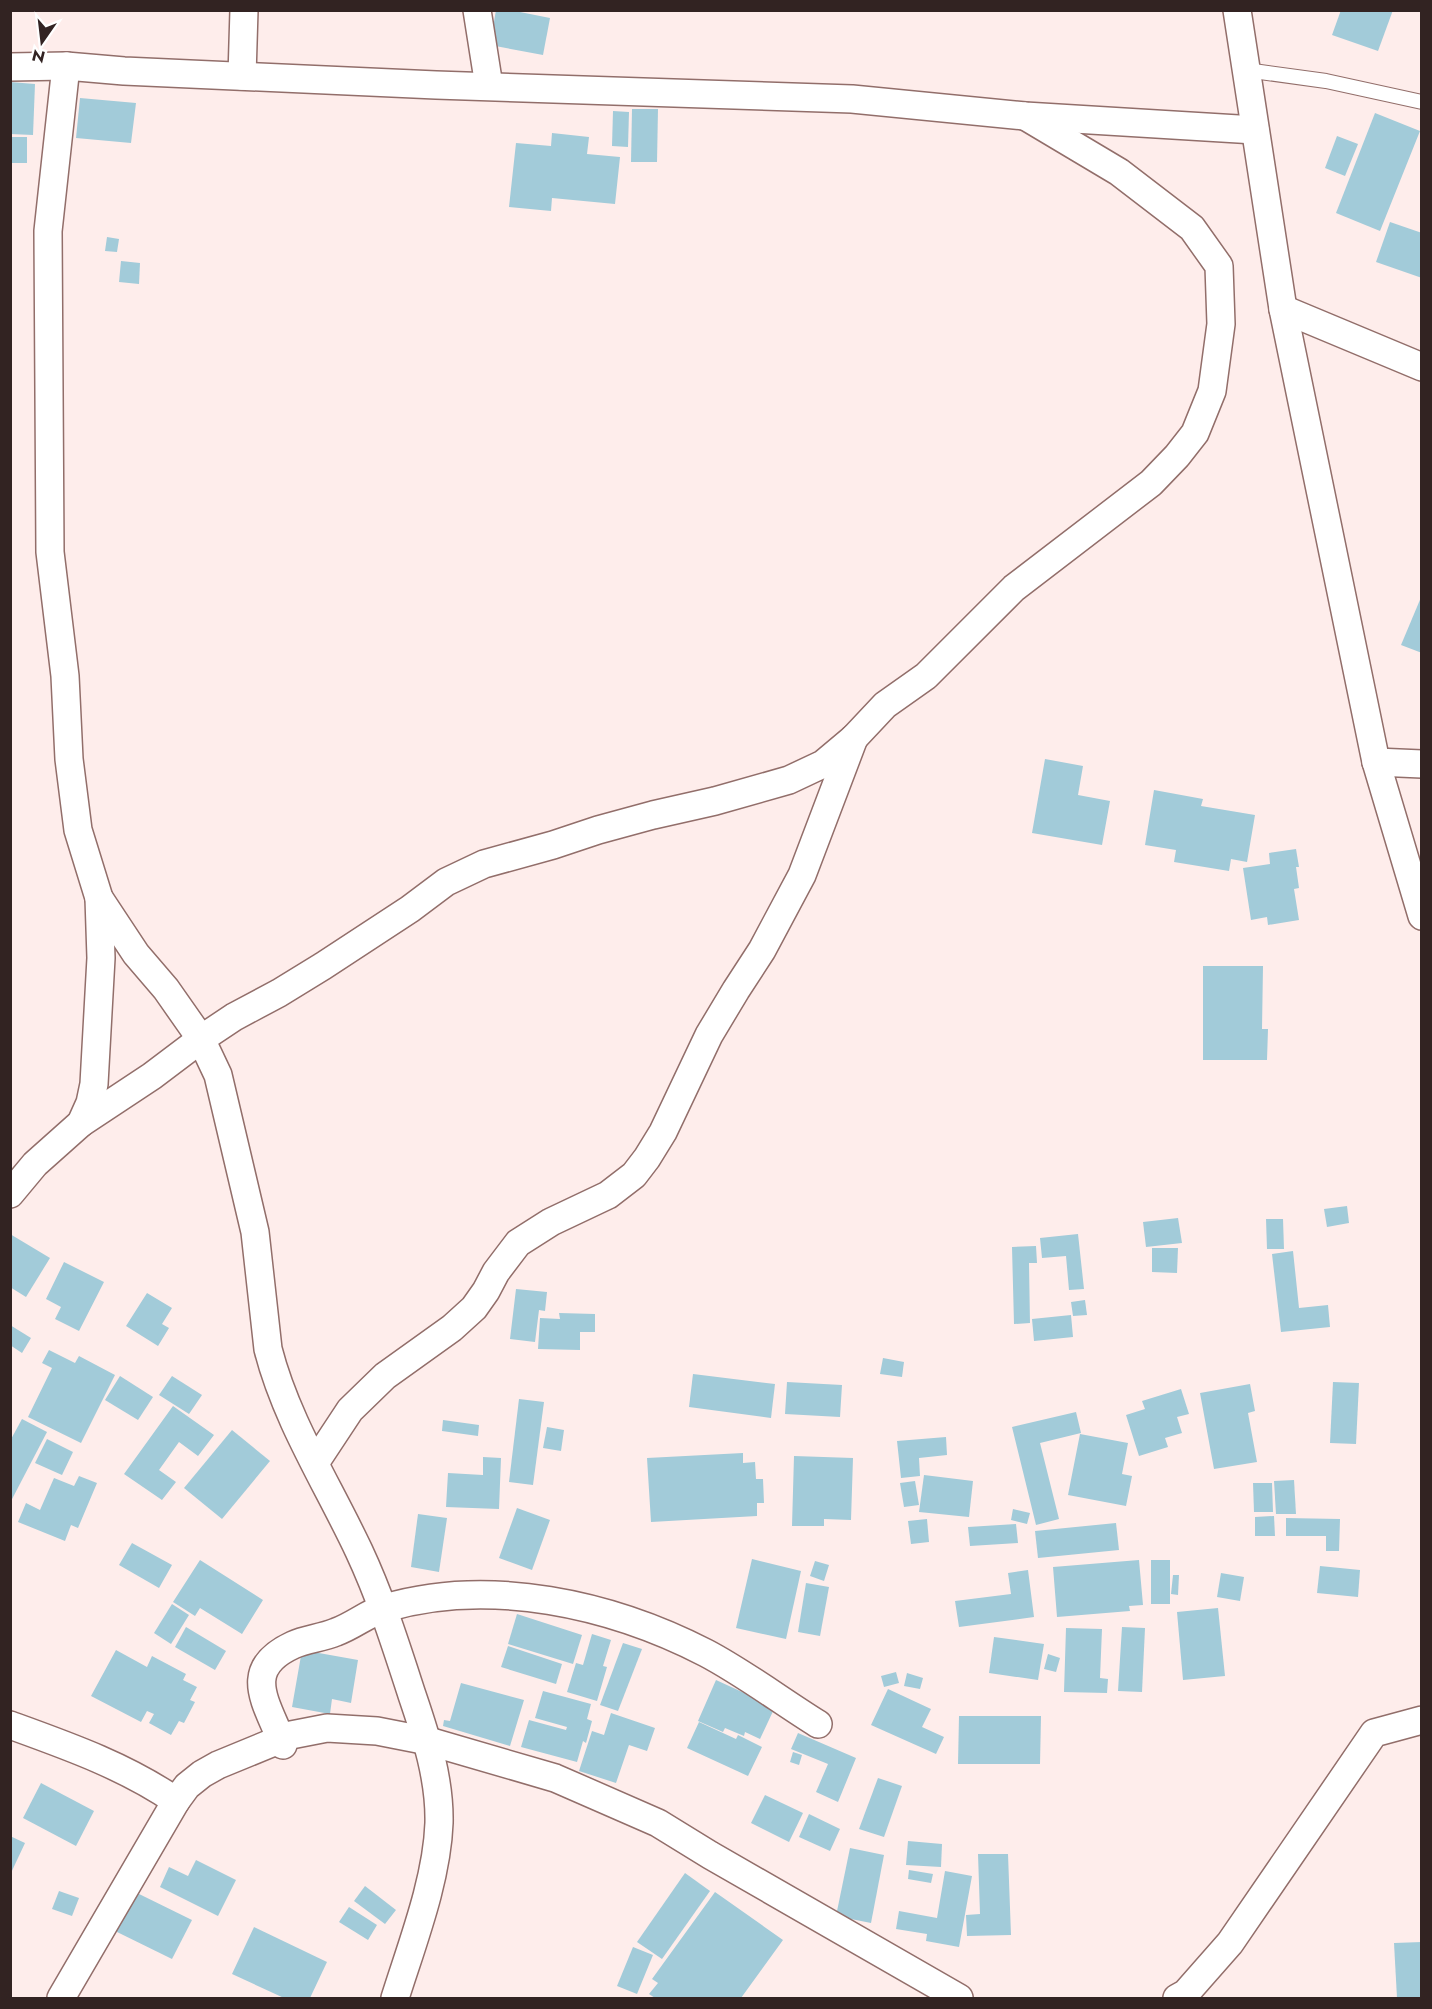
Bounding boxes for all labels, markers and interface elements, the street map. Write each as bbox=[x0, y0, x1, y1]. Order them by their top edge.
north arrow bbox=[12, 12, 72, 72]
text: N bbox=[30, 43, 47, 69]

